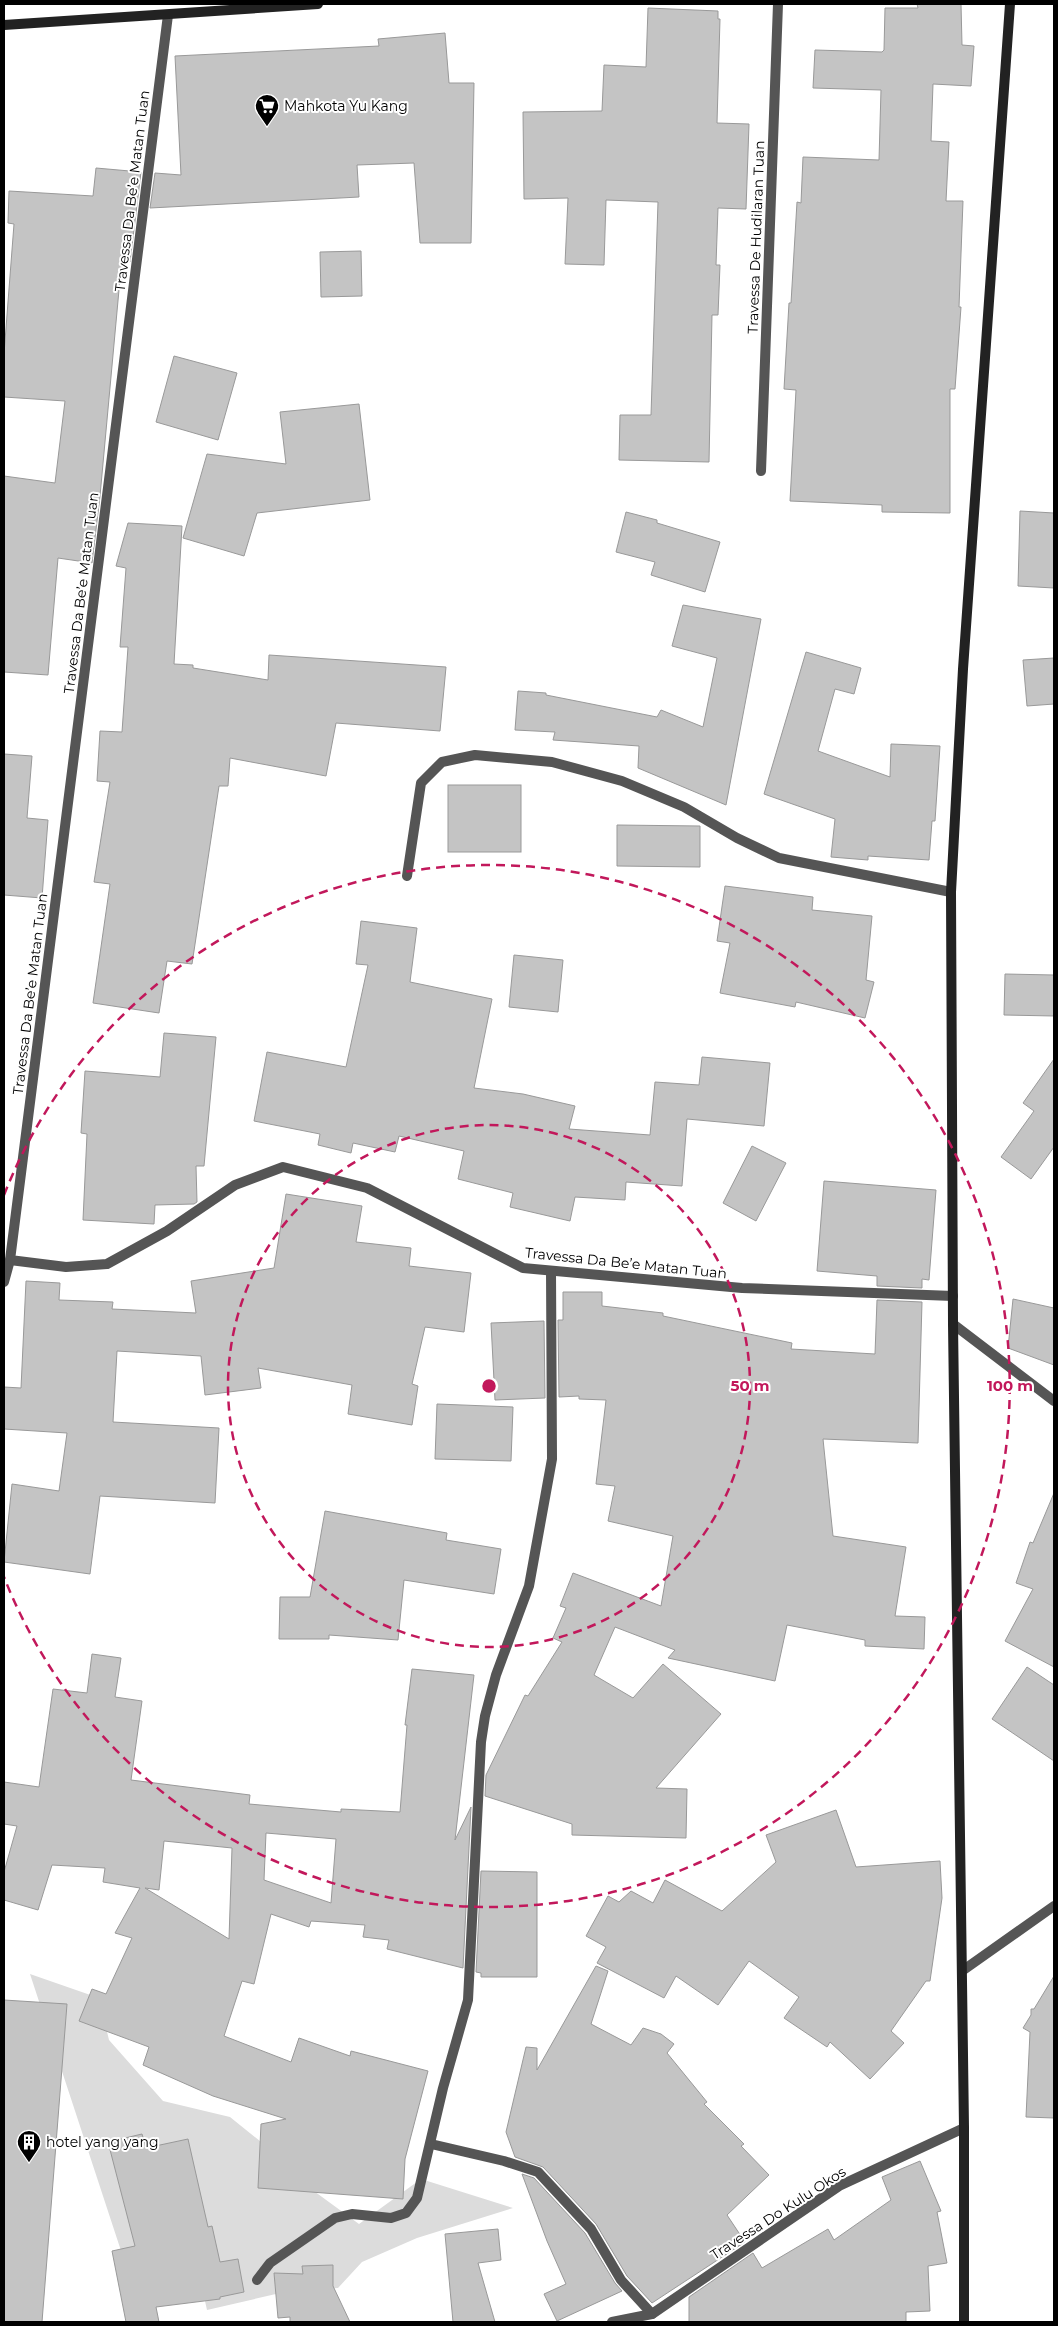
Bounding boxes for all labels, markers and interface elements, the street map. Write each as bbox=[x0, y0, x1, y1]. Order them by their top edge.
street label: Travessa Da Be’e Matan Tuan bbox=[111, 89, 153, 293]
supermarket icon: Mahkota Yu Kang bbox=[254, 93, 280, 127]
place label: Mahkota Yu Kang bbox=[284, 97, 408, 115]
street label: Travessa De Hudilaran Tuan bbox=[744, 140, 768, 334]
street label: Travessa Da Be’e Matan Tuan bbox=[60, 491, 102, 695]
street label: Travessa Da Be’e Matan Tuan bbox=[9, 892, 51, 1096]
street label: Travessa Da Be’e Matan Tuan bbox=[524, 1243, 728, 1283]
text: 50 m bbox=[730, 1376, 770, 1395]
text: 100 m bbox=[987, 1376, 1033, 1395]
centre of rings bbox=[480, 1377, 498, 1395]
building icon: hotel yang yang bbox=[16, 2129, 42, 2163]
place label: hotel yang yang bbox=[46, 2133, 158, 2151]
street label: Travessa Do Kulu Okos bbox=[707, 2162, 849, 2264]

